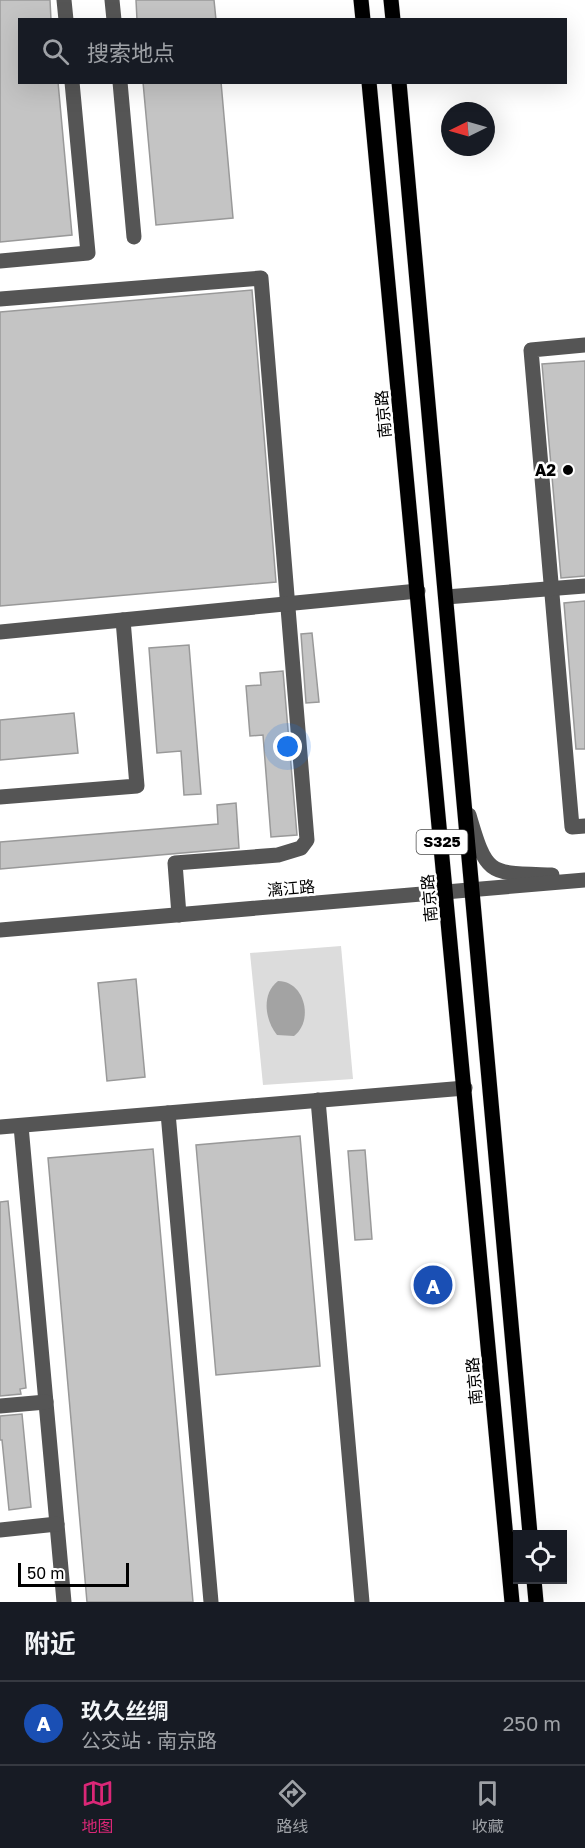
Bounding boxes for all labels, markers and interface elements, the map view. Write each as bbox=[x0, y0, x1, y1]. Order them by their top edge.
search box bbox=[18, 18, 567, 84]
icon: search bbox=[39, 35, 72, 68]
text: 搜索地点 bbox=[87, 39, 175, 66]
north arrow bbox=[441, 102, 495, 156]
street label: 南京路 bbox=[371, 389, 395, 439]
place label: A2 bbox=[535, 460, 556, 480]
marker: A2 bbox=[561, 463, 575, 477]
your location bbox=[273, 732, 302, 761]
road number: S325 bbox=[416, 830, 468, 854]
street label: 南京路 bbox=[417, 873, 441, 923]
street label: 漓江路 bbox=[266, 876, 316, 900]
pin: A bbox=[414, 1262, 452, 1308]
street label: 南京路 bbox=[462, 1356, 486, 1406]
map controls bbox=[513, 1530, 567, 1584]
button: locate bbox=[513, 1530, 567, 1584]
scale bar bbox=[18, 1560, 129, 1588]
text: 50 m bbox=[27, 1563, 64, 1583]
text: 附近 bbox=[24, 1628, 76, 1659]
text: 玖久丝绸 bbox=[81, 1697, 169, 1724]
text: A bbox=[36, 1711, 51, 1735]
text: 250 m bbox=[503, 1711, 561, 1735]
text: 公交站 · 南京路 bbox=[81, 1728, 217, 1752]
tab: 地图 bbox=[81, 1777, 114, 1837]
tab: 路线 bbox=[276, 1777, 309, 1837]
tab: 收藏 bbox=[471, 1777, 504, 1837]

